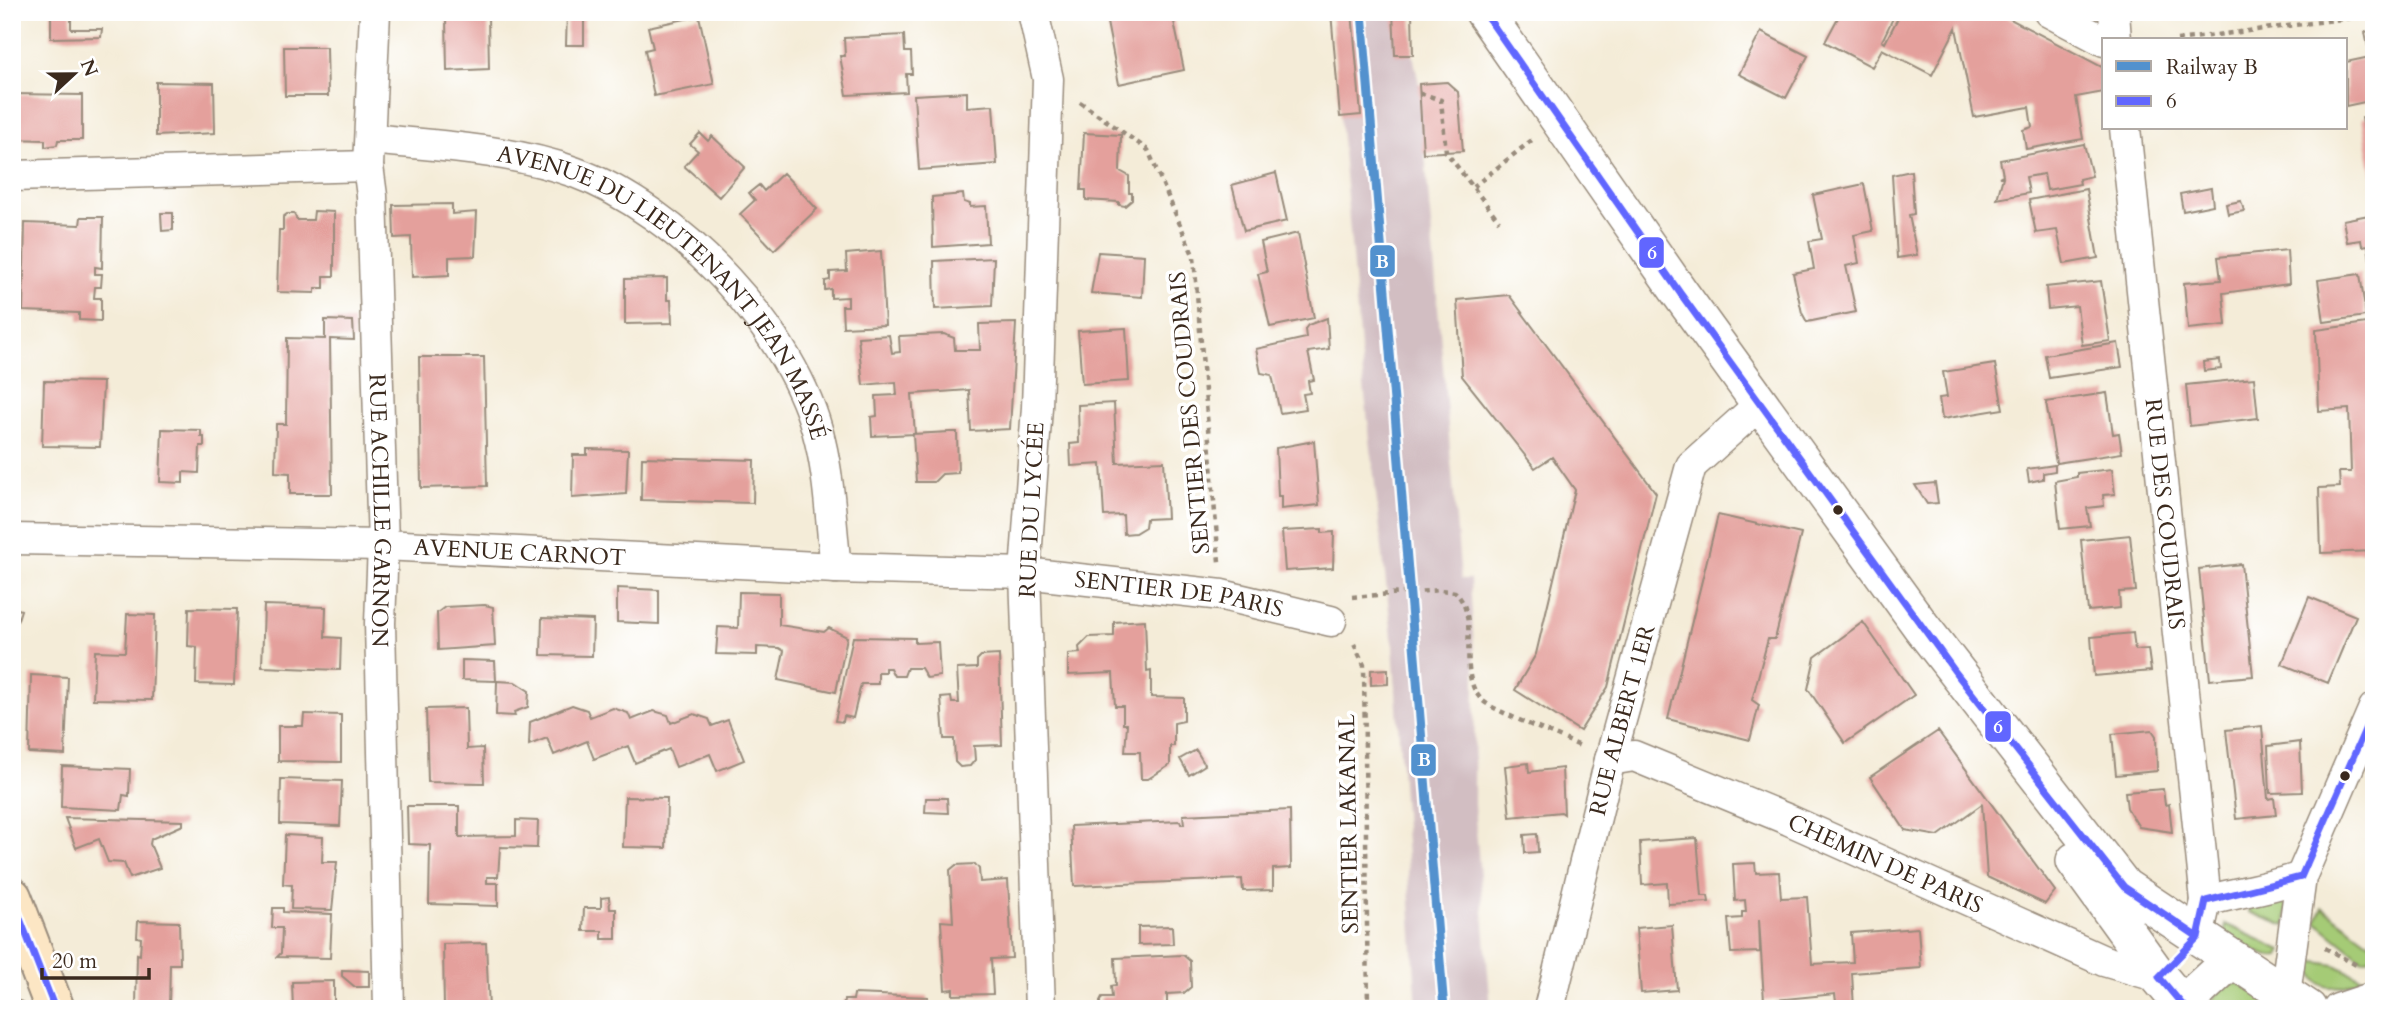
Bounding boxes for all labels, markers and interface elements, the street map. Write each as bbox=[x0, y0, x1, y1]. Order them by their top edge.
north arrow bbox=[38, 38, 108, 108]
legend bbox=[2102, 38, 2348, 130]
text: Railway B bbox=[2166, 53, 2258, 82]
text: N bbox=[74, 55, 104, 81]
text: 6 bbox=[2166, 87, 2177, 116]
street label: AVENUE DU LIEUTENANT JEAN MASSÉ bbox=[495, 138, 834, 443]
line badge: 6 bbox=[1638, 236, 1665, 269]
text: 6 bbox=[1647, 240, 1657, 266]
line badge: B bbox=[1369, 244, 1396, 278]
text: B bbox=[1375, 249, 1389, 275]
street label: SENTIER DES COUDRAIS bbox=[1162, 270, 1217, 556]
street label: RUE ACHILLE GARNON bbox=[362, 373, 398, 648]
street label: RUE DES COUDRAIS bbox=[2137, 397, 2192, 631]
street label: RUE DU LYCÉE bbox=[1011, 421, 1052, 599]
unlabelled marker bbox=[1831, 503, 1845, 517]
street label: AVENUE CARNOT bbox=[413, 532, 627, 573]
street label: SENTIER DE PARIS bbox=[1073, 564, 1286, 625]
street label: RUE ALBERT 1ER bbox=[1582, 621, 1663, 819]
line badge: 6 bbox=[1984, 710, 2012, 743]
street label: SENTIER LAKANAL bbox=[1331, 714, 1366, 934]
text: 6 bbox=[1993, 714, 2003, 740]
line badge: B bbox=[1410, 743, 1437, 777]
text: B bbox=[1417, 747, 1431, 773]
unlabelled marker bbox=[2338, 769, 2352, 783]
street label: CHEMIN DE PARIS bbox=[1783, 807, 1988, 921]
scale bar bbox=[42, 937, 149, 981]
text: 20 m bbox=[52, 947, 97, 976]

